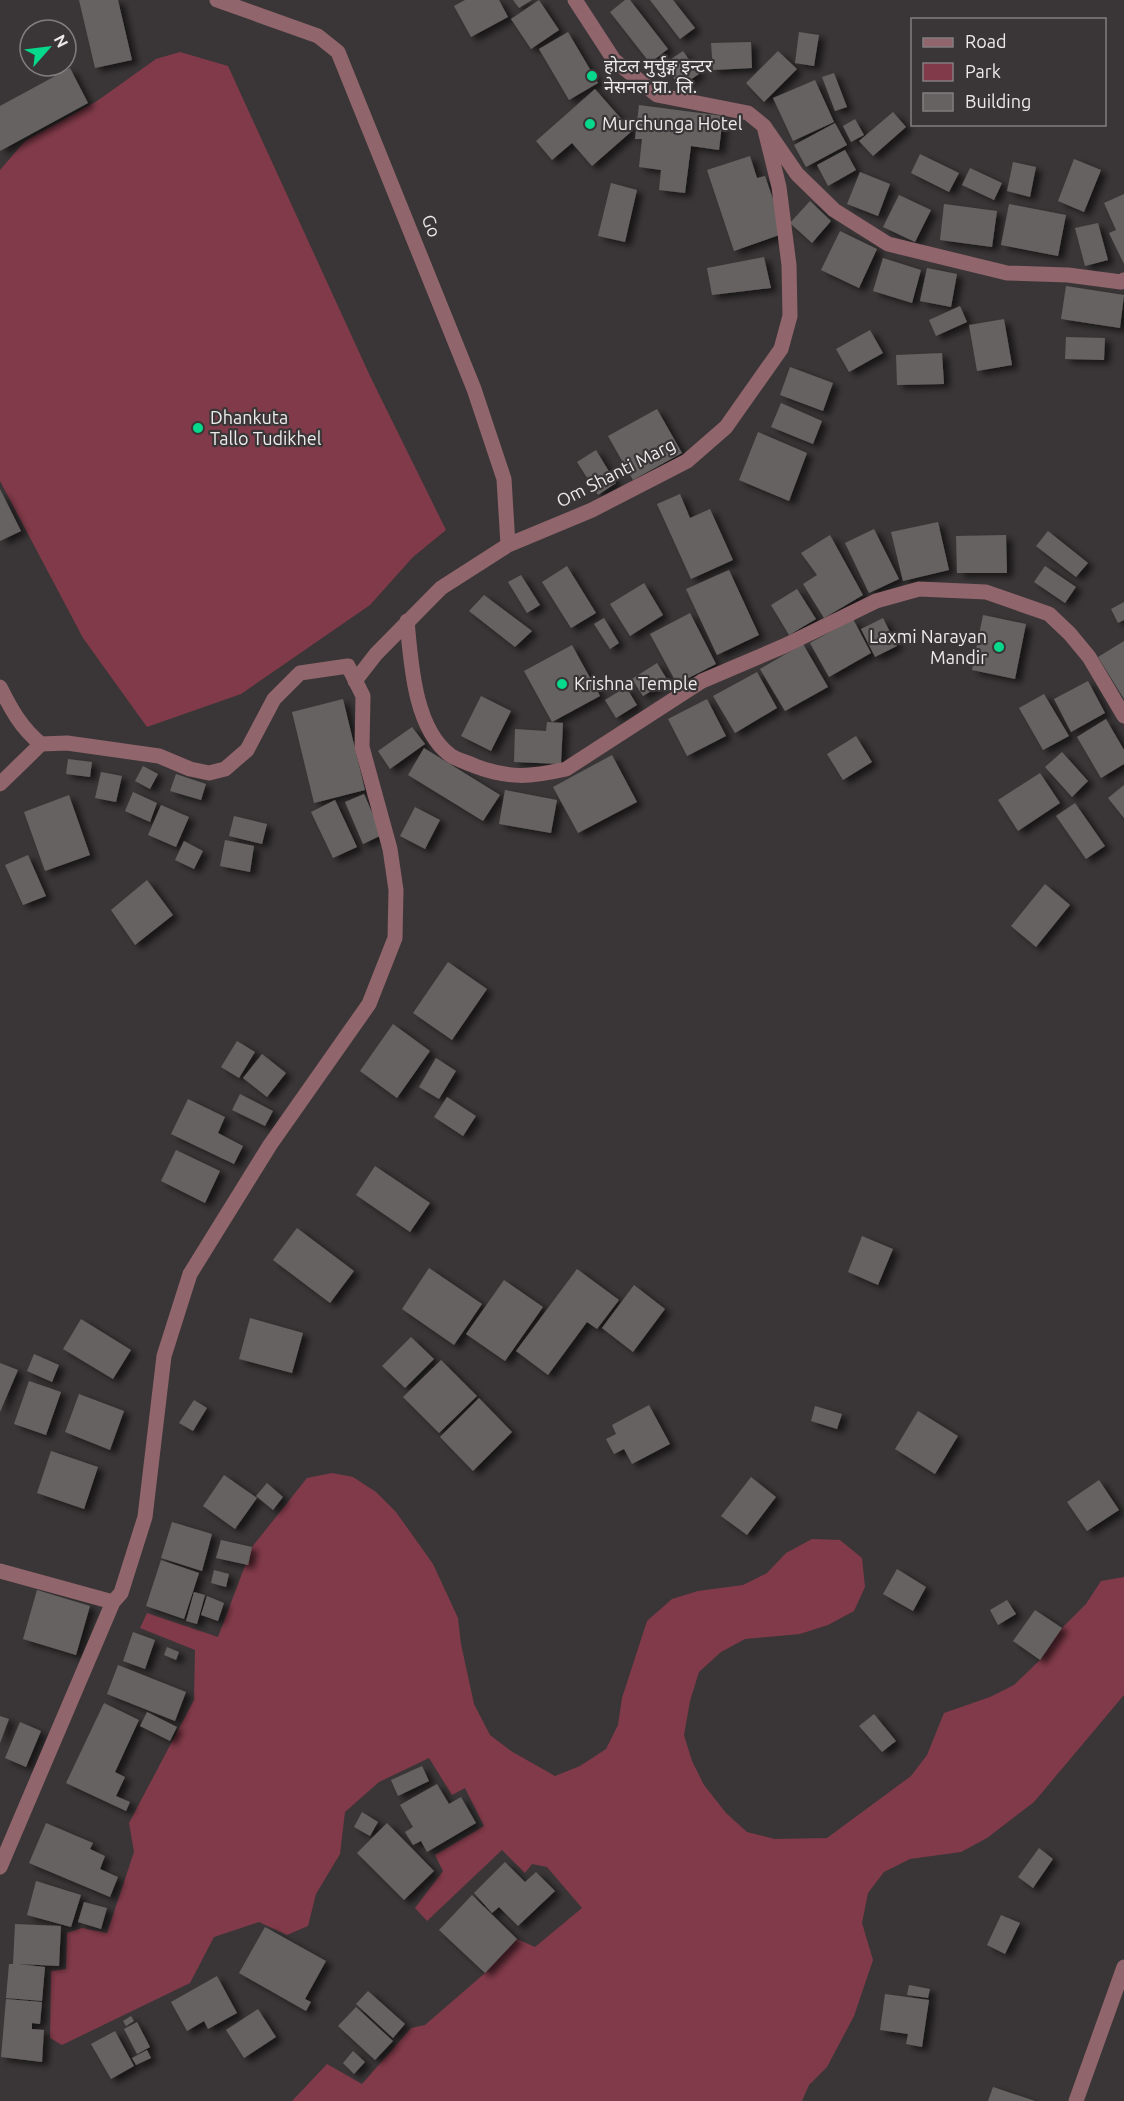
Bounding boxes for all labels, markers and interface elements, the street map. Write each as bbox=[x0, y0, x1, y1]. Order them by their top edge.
north arrow bbox=[18, 18, 78, 78]
legend bbox=[911, 18, 1106, 126]
text: N bbox=[50, 31, 72, 50]
text: Road bbox=[965, 31, 1007, 51]
place label: होटल मुर्चुङ्ग इन्टर नेसनल प्रा. लि. bbox=[604, 55, 713, 96]
text: Park bbox=[965, 61, 1001, 81]
marker: होटल मुर्चुङ्ग इन्टर नेसनल प्रा. लि. bbox=[585, 69, 599, 83]
text: Building bbox=[965, 91, 1031, 111]
place label: Murchunga Hotel bbox=[602, 113, 743, 133]
marker: Murchunga Hotel bbox=[583, 117, 597, 131]
street label: Go bbox=[418, 211, 445, 240]
place label: Dhankuta Tallo Tudikhel bbox=[210, 407, 322, 448]
marker: Dhankuta Tallo Tudikhel bbox=[191, 421, 205, 435]
street label: Om Shanti Marg bbox=[553, 434, 678, 511]
place label: Laxmi Narayan Mandir bbox=[869, 626, 987, 667]
marker: Laxmi Narayan Mandir bbox=[992, 640, 1006, 654]
place label: Krishna Temple bbox=[574, 673, 698, 693]
marker: Krishna Temple bbox=[555, 677, 569, 691]

